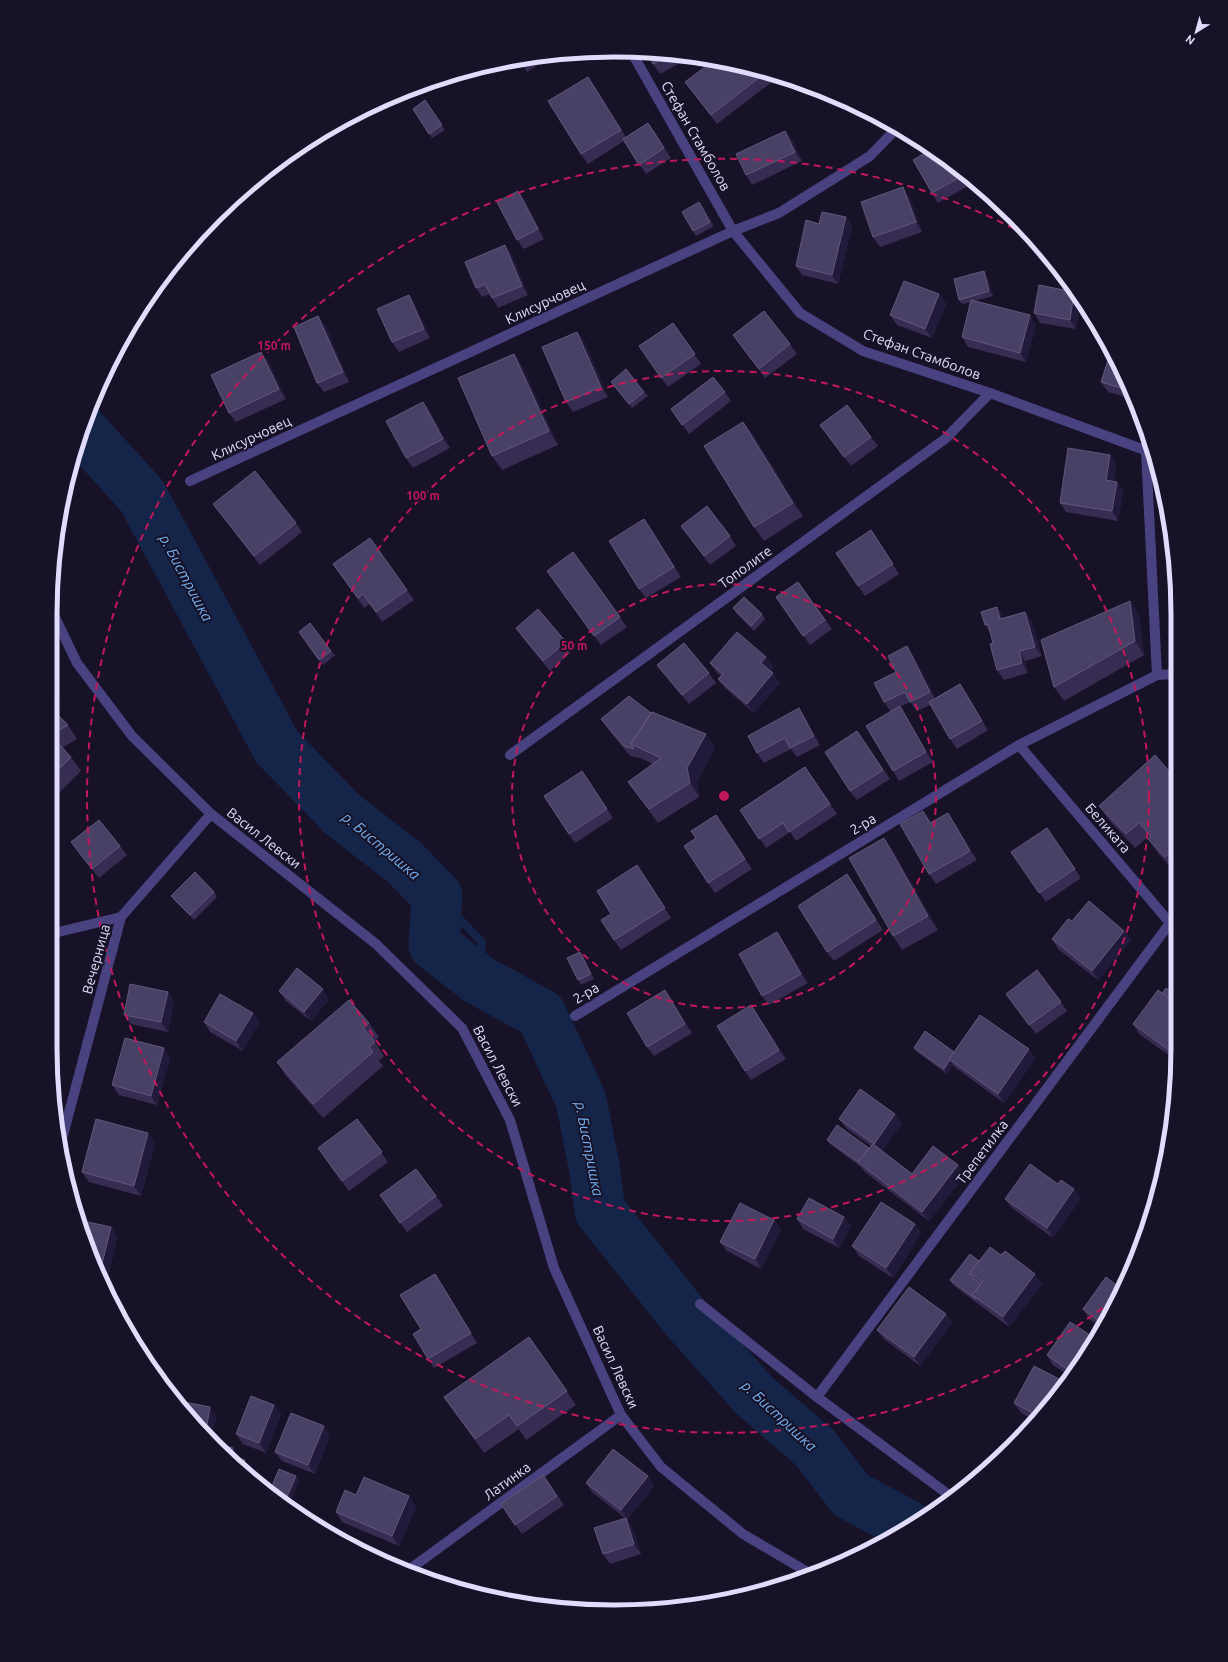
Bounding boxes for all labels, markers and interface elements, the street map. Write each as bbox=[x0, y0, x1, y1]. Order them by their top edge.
north arrow bbox=[1176, 12, 1216, 52]
text: N bbox=[1183, 33, 1197, 47]
street label: Стефан Стамболов bbox=[658, 78, 734, 194]
street label: Клисурчовец bbox=[503, 277, 587, 327]
street label: Стефан Стамболов bbox=[861, 325, 983, 383]
text: 150 m bbox=[257, 339, 291, 352]
street label: Клисурчовец bbox=[209, 413, 293, 463]
text: 100 m bbox=[406, 489, 440, 502]
water label: р. Бистришка bbox=[156, 531, 216, 624]
street label: Тополите bbox=[715, 542, 775, 592]
text: 50 m bbox=[561, 639, 587, 652]
centre of rings bbox=[717, 789, 731, 803]
street label: Беликата bbox=[1082, 800, 1134, 856]
street label: Васил Левски bbox=[224, 804, 304, 872]
water label: р. Бистришка bbox=[338, 808, 424, 883]
street label: 2-ра bbox=[847, 810, 879, 838]
street label: Вечерница bbox=[79, 922, 113, 996]
street label: 2-ра bbox=[570, 979, 602, 1007]
street label: Васил Левски bbox=[470, 1023, 526, 1109]
water label: р. Бистришка bbox=[572, 1099, 607, 1198]
street label: Трепетилка bbox=[953, 1117, 1011, 1187]
street label: Васил Левски bbox=[590, 1323, 642, 1411]
water label: р. Бистришка bbox=[738, 1376, 820, 1455]
street label: Латинка bbox=[480, 1459, 534, 1503]

